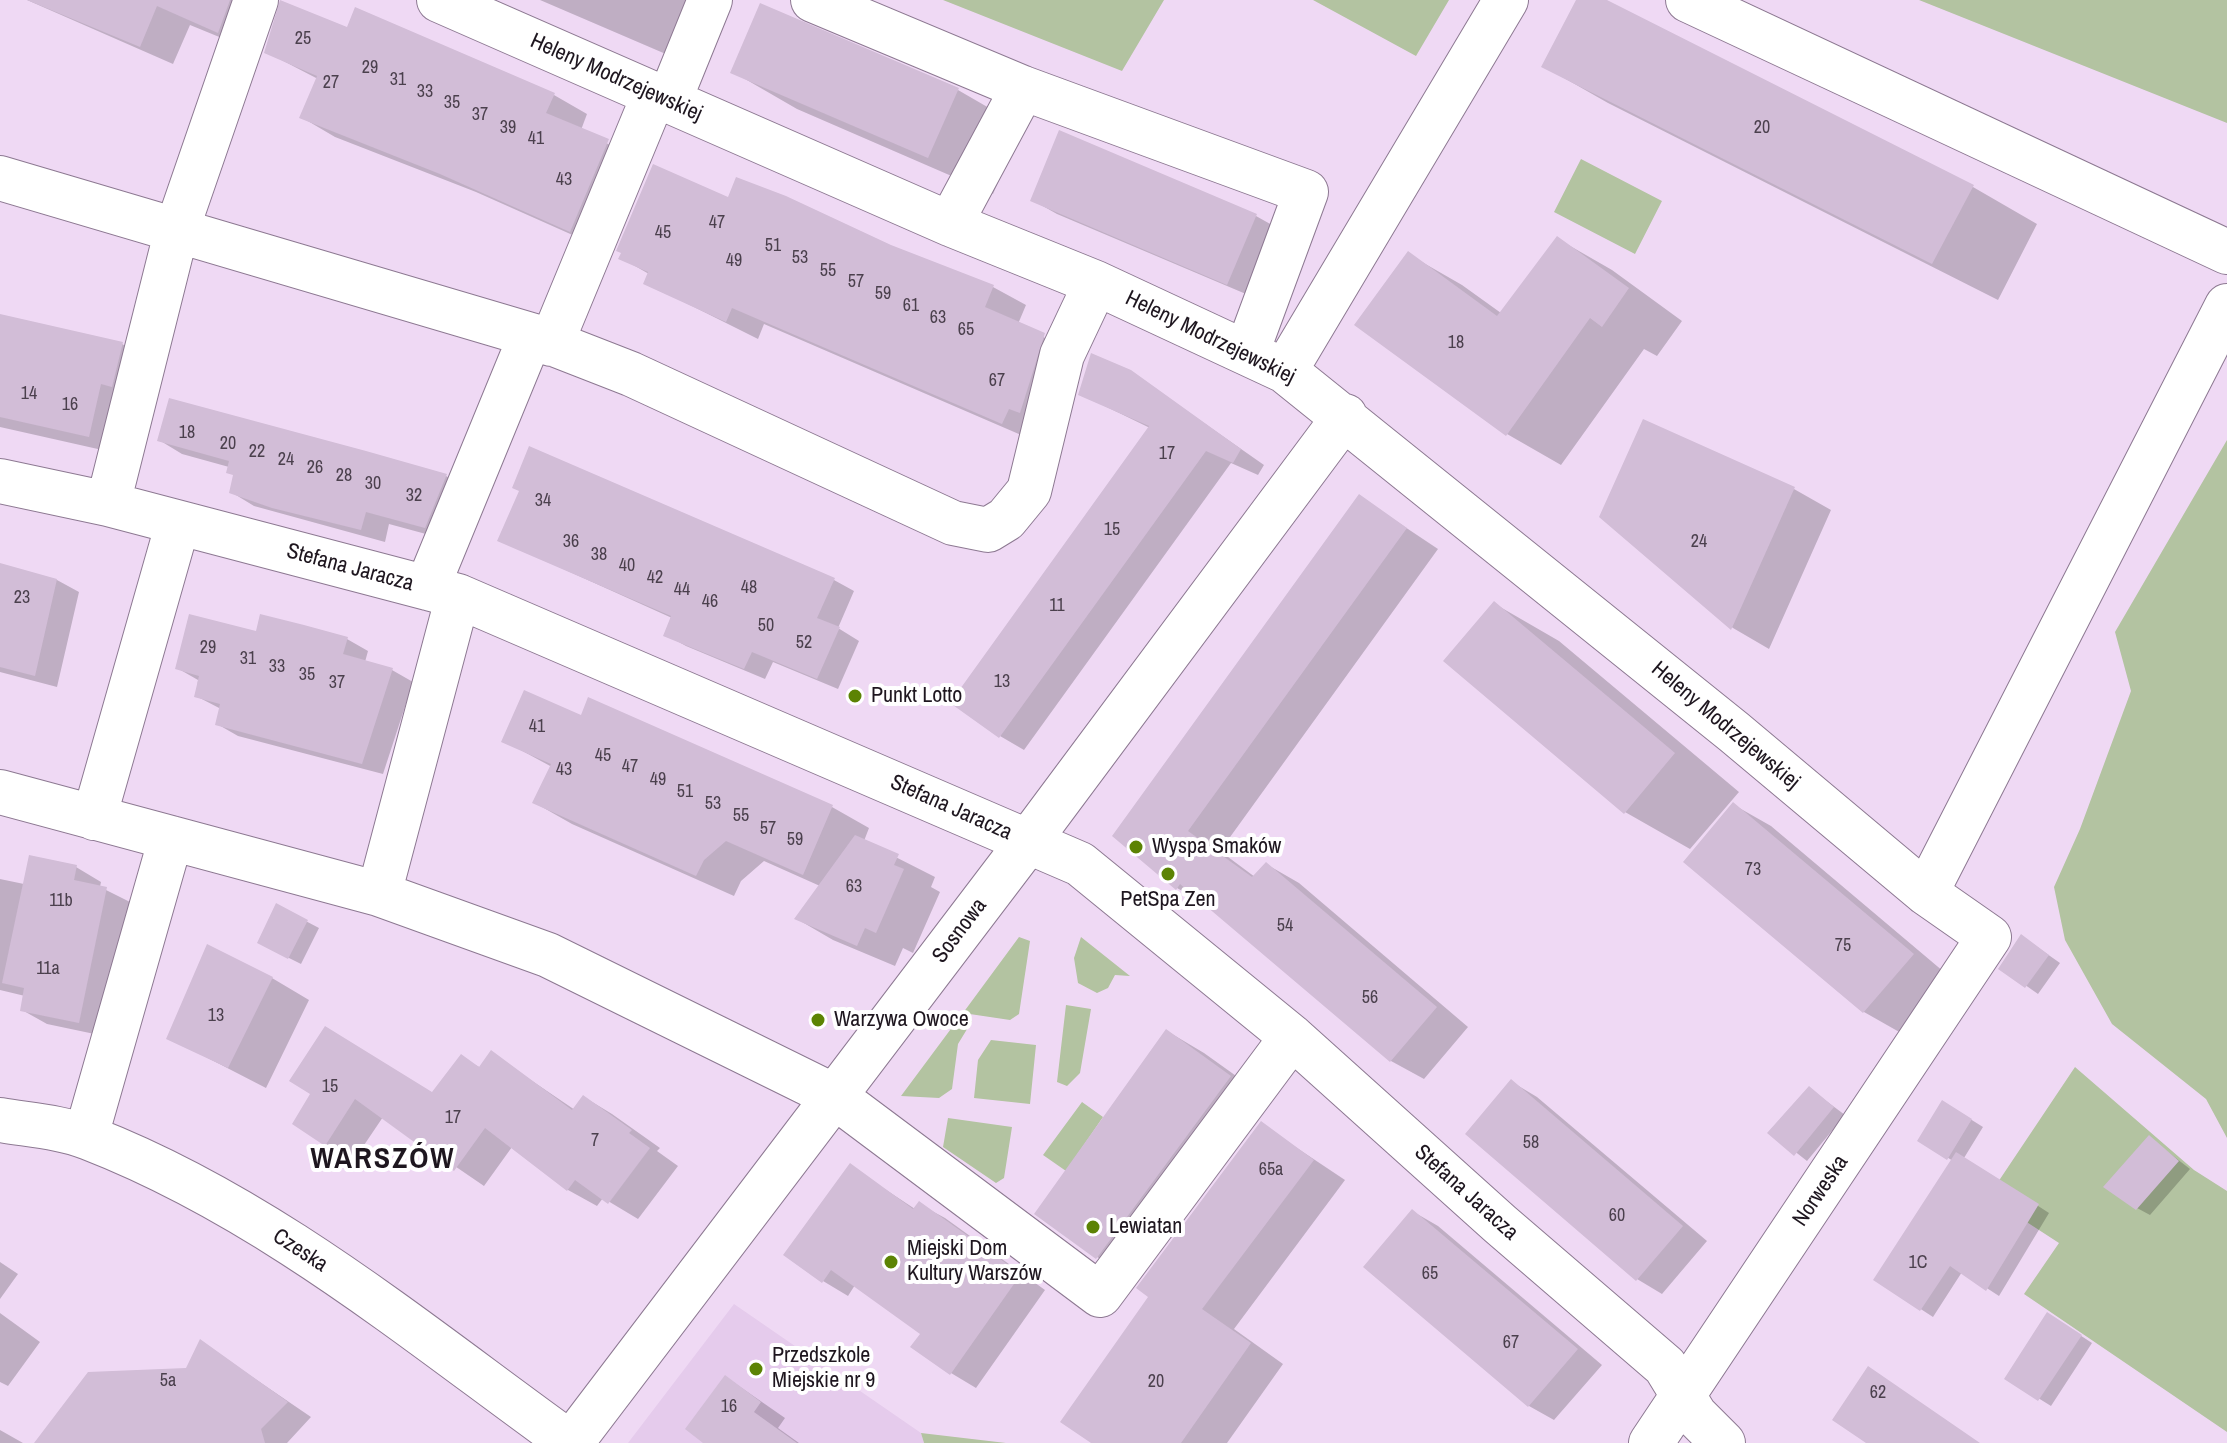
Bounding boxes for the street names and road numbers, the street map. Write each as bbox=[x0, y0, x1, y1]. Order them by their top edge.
street label: Heleny Modrzejewskiej bbox=[526, 28, 706, 128]
street label: Heleny Modrzejewskiej bbox=[1121, 285, 1299, 391]
street label: Stefana Jaracza bbox=[284, 538, 416, 598]
street label: Heleny Modrzejewskiej bbox=[1645, 656, 1805, 796]
street label: Stefana Jaracza bbox=[886, 769, 1016, 847]
street label: Sosnowa bbox=[927, 893, 993, 969]
street label: Stefana Jaracza bbox=[1409, 1140, 1523, 1246]
street label: Norweska bbox=[1788, 1150, 1854, 1232]
street label: Czeska bbox=[268, 1224, 332, 1278]

